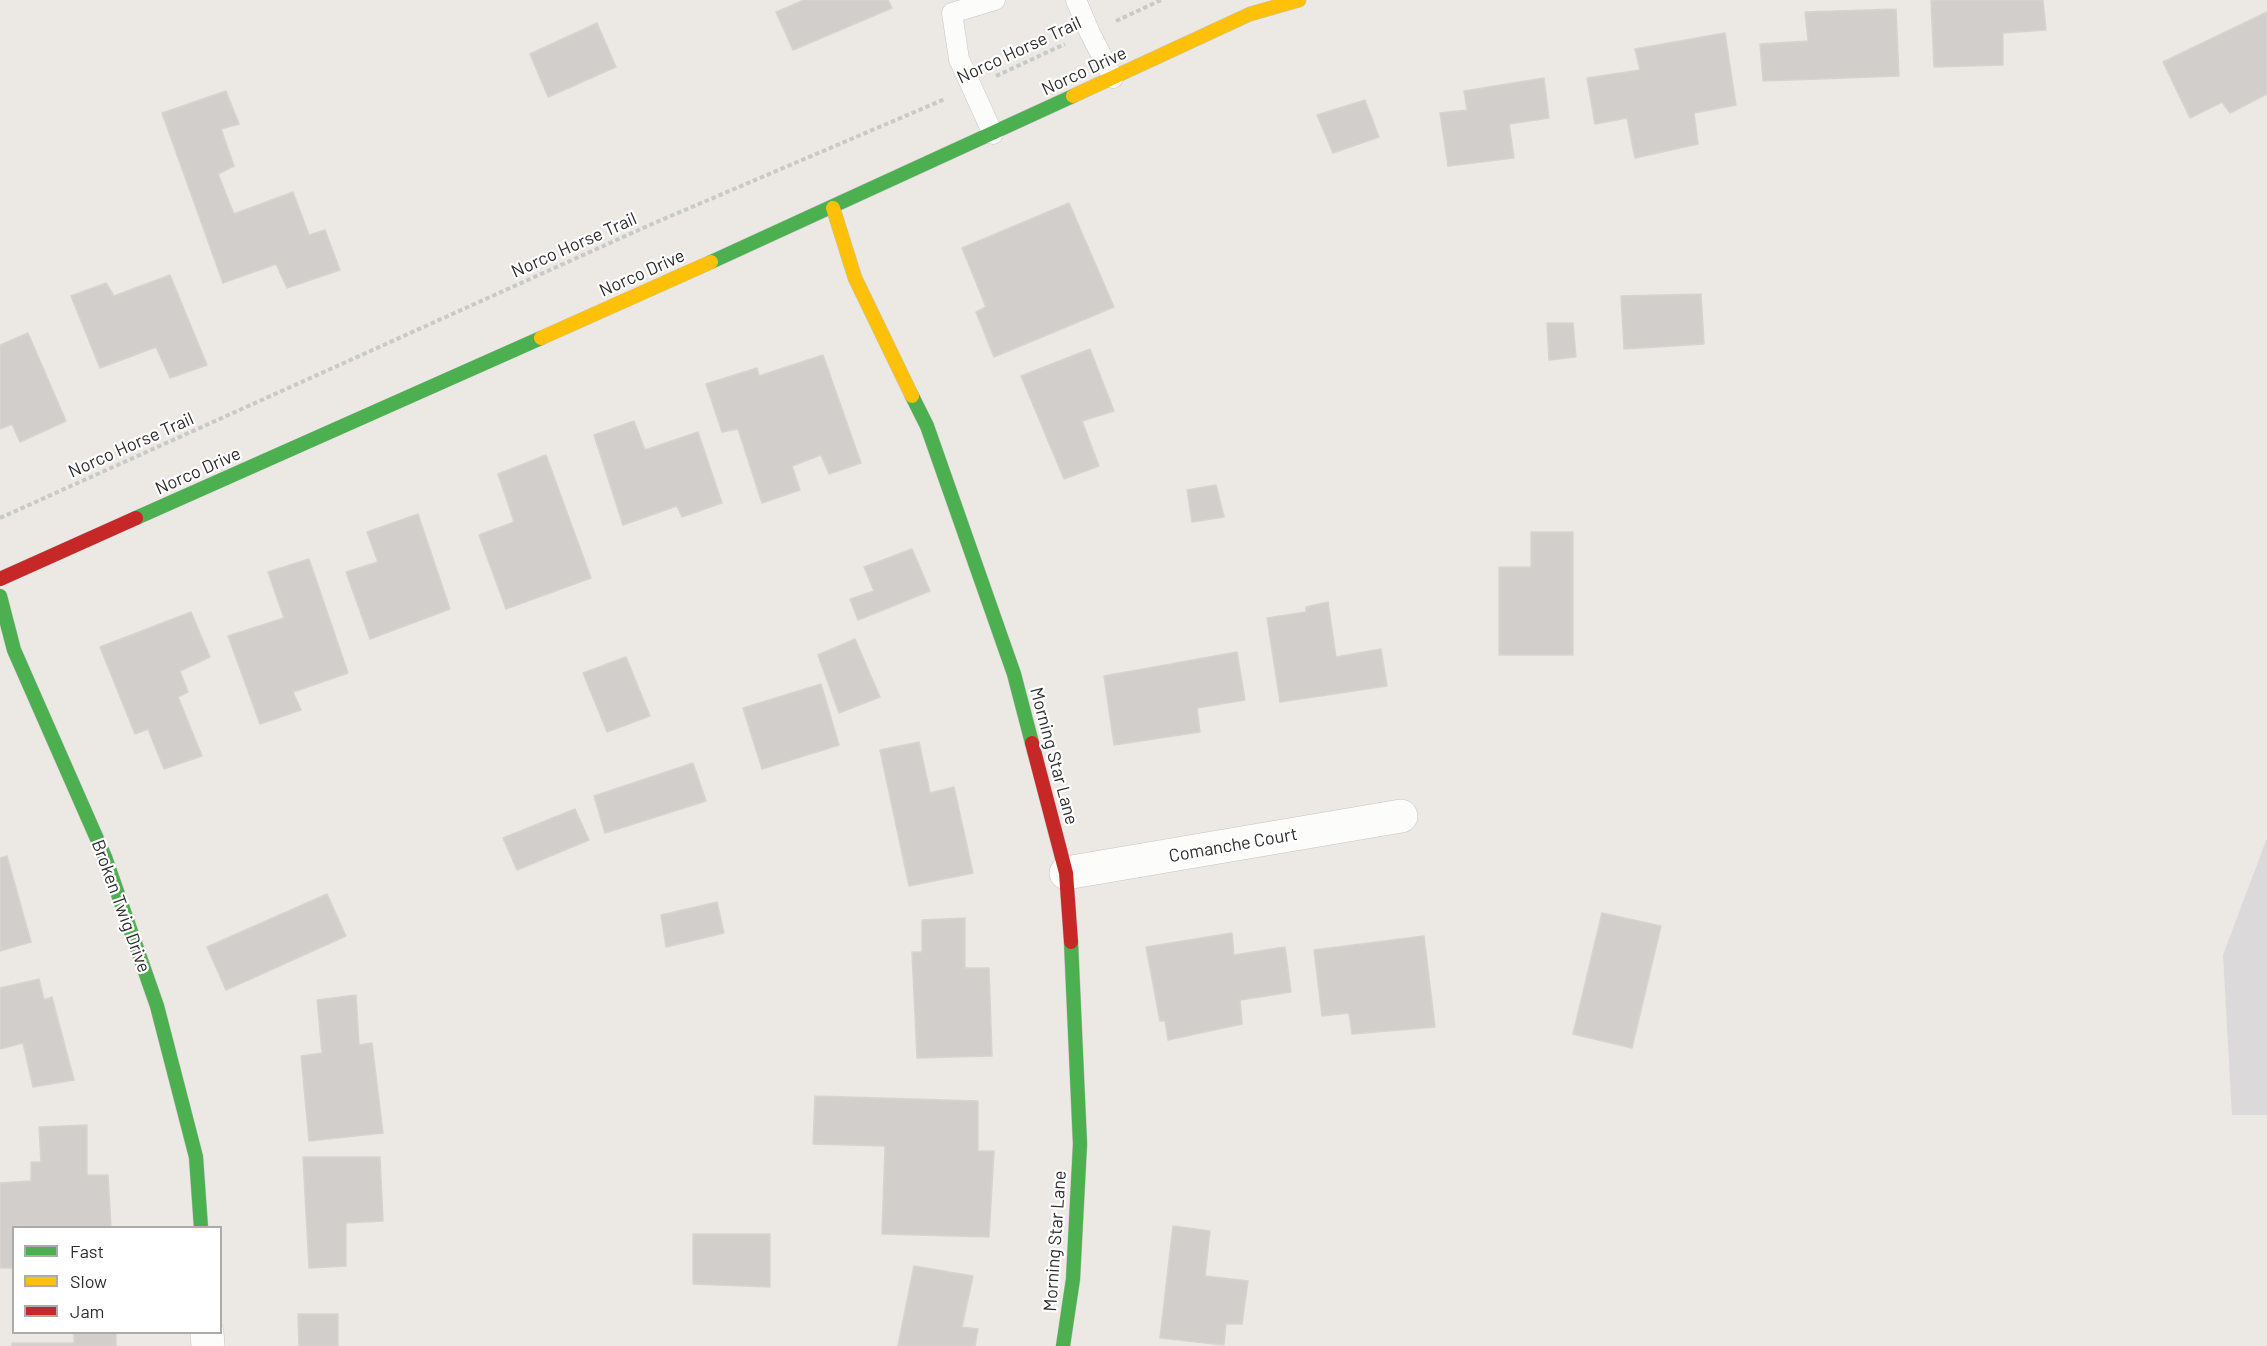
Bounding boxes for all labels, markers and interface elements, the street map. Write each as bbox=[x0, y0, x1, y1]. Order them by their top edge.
street label: Norco Horse Trail bbox=[953, 12, 1085, 88]
street label: Norco Drive bbox=[1038, 42, 1130, 100]
street label: Norco Horse Trail bbox=[508, 208, 640, 282]
street label: Norco Drive bbox=[596, 245, 688, 301]
street label: Norco Horse Trail bbox=[65, 408, 197, 482]
street label: Norco Drive bbox=[152, 443, 244, 499]
street label: Morning Star Lane bbox=[1025, 685, 1083, 827]
street label: Comanche Court bbox=[1167, 823, 1299, 867]
street label: Broken Twig Drive bbox=[87, 837, 155, 975]
street label: Morning Star Lane bbox=[1039, 1170, 1071, 1312]
legend bbox=[12, 1226, 222, 1334]
text: Fast bbox=[70, 1240, 104, 1262]
text: Slow bbox=[70, 1270, 107, 1292]
text: Jam bbox=[70, 1300, 104, 1322]

